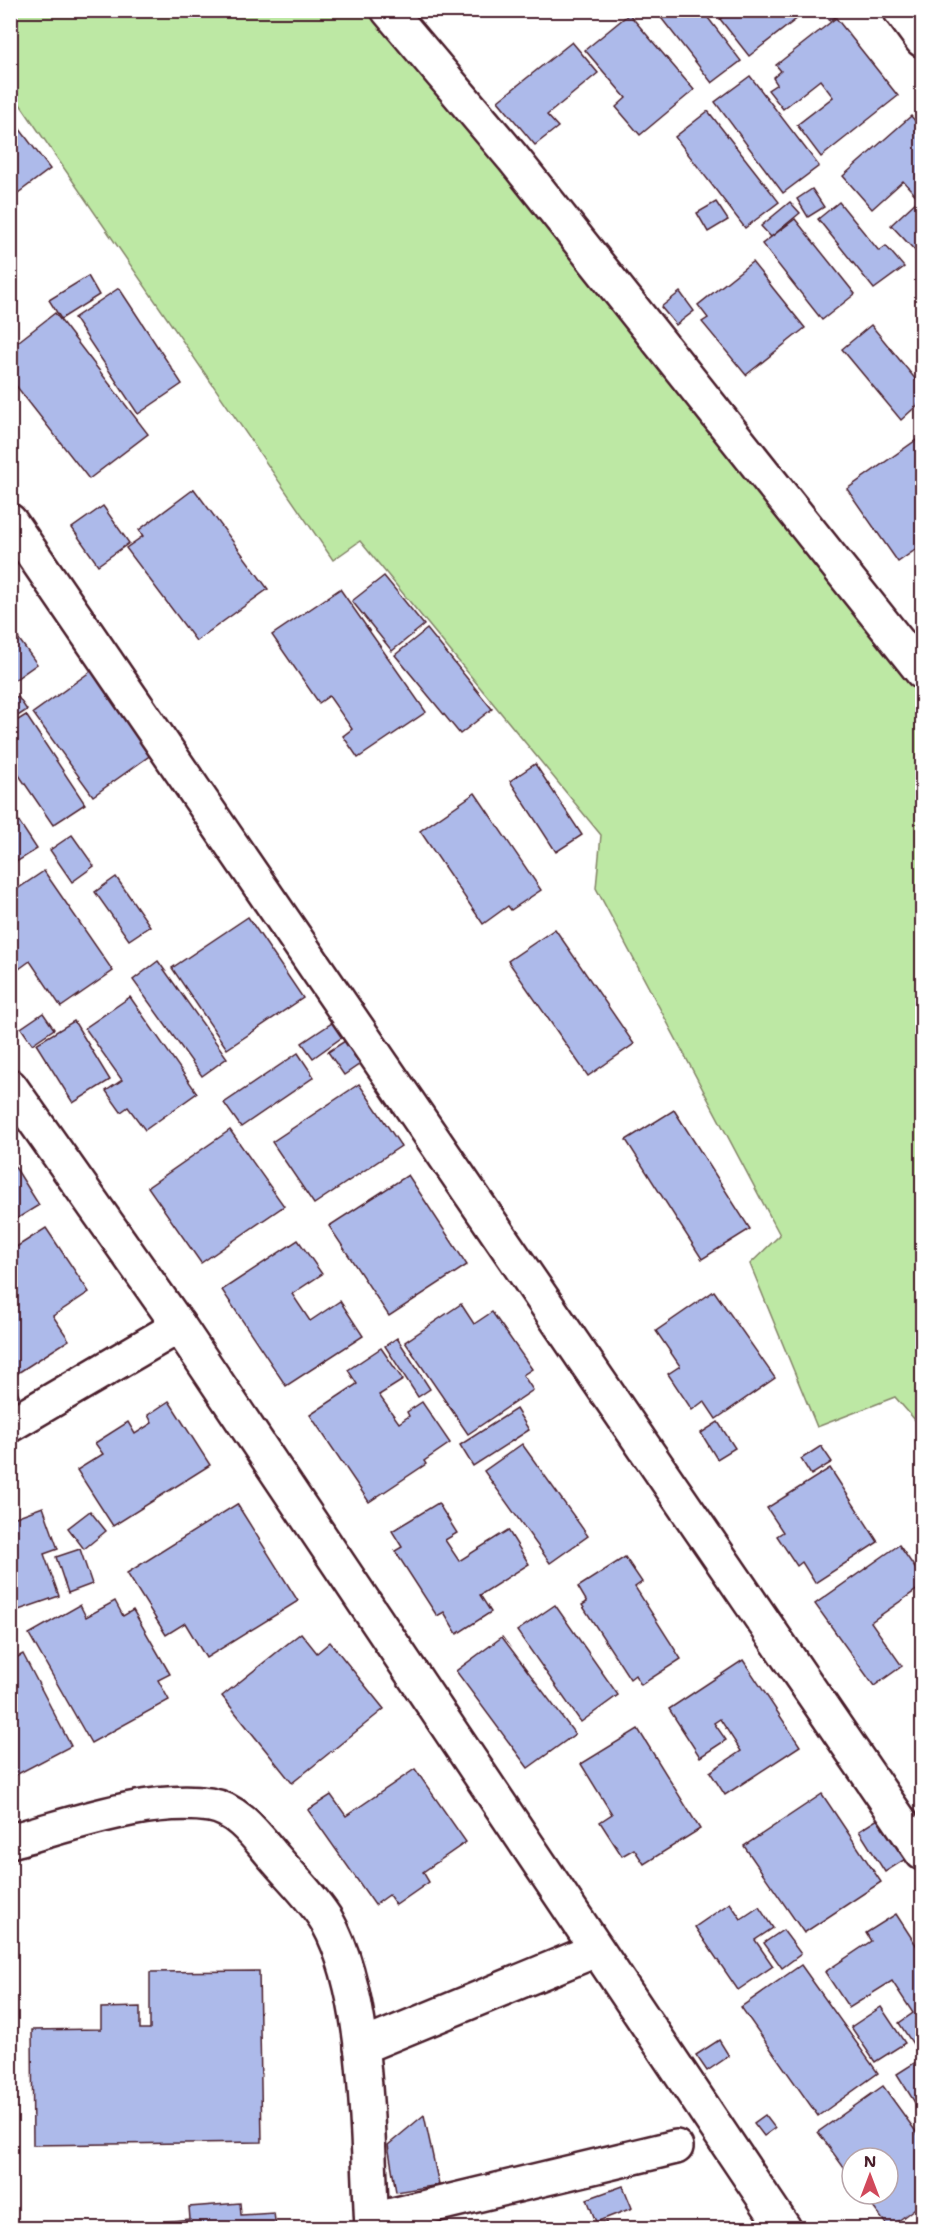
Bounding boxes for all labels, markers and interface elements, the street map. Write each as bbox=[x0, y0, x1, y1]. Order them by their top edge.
north arrow bbox=[840, 2146, 900, 2206]
text: N bbox=[864, 2151, 876, 2172]

